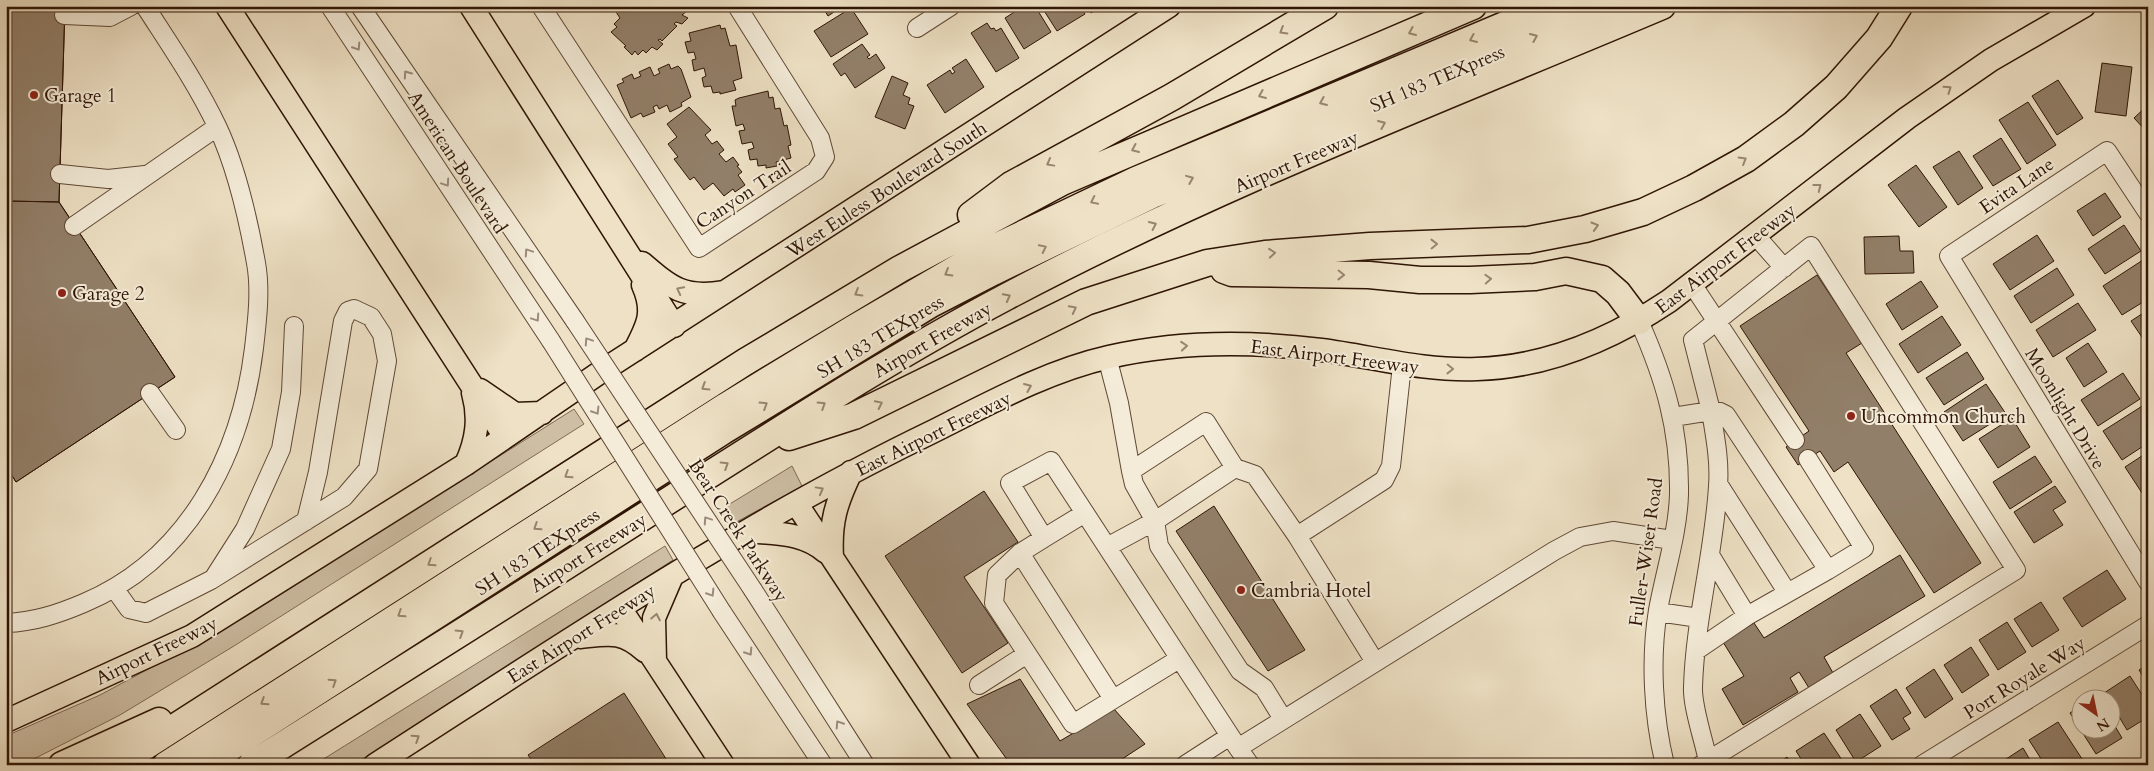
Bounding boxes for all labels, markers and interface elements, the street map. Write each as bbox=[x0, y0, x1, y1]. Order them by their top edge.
one-way arrow bbox=[1279, 25, 1288, 35]
one-way arrow bbox=[1408, 25, 1417, 36]
one-way arrow bbox=[1469, 32, 1478, 43]
one-way arrow bbox=[1529, 33, 1538, 44]
street label: SH 183 TEXpress bbox=[1366, 39, 1509, 119]
one-way arrow bbox=[351, 41, 360, 51]
one-way arrow bbox=[404, 70, 413, 80]
place label: Garage 1 bbox=[44, 83, 117, 109]
street label: American Boulevard bbox=[401, 86, 513, 239]
one-way arrow bbox=[1942, 86, 1951, 95]
one-way arrow bbox=[1258, 88, 1267, 99]
marker: Garage 1 bbox=[28, 89, 40, 101]
one-way arrow bbox=[1319, 95, 1328, 106]
street label: West Euless Boulevard South bbox=[780, 115, 992, 265]
one-way arrow bbox=[1377, 120, 1386, 131]
street label: Airport Freeway bbox=[1230, 124, 1363, 200]
one-way arrow bbox=[1131, 142, 1140, 153]
street label: Evita Lane bbox=[1974, 151, 2059, 220]
street label: Canyon Trail bbox=[691, 154, 796, 235]
one-way arrow bbox=[1047, 156, 1056, 166]
one-way arrow bbox=[1738, 157, 1747, 167]
one-way arrow bbox=[1185, 175, 1194, 186]
one-way arrow bbox=[440, 177, 449, 186]
one-way arrow bbox=[1812, 185, 1821, 193]
one-way arrow bbox=[1090, 194, 1099, 205]
street label: East Airport Freeway bbox=[1650, 197, 1801, 320]
one-way arrow bbox=[1148, 221, 1157, 231]
one-way arrow bbox=[1591, 222, 1599, 232]
one-way arrow bbox=[1431, 239, 1439, 249]
one-way arrow bbox=[1038, 244, 1047, 254]
one-way arrow bbox=[525, 248, 534, 257]
one-way arrow bbox=[1268, 248, 1276, 259]
one-way arrow bbox=[945, 267, 954, 277]
one-way arrow bbox=[1338, 270, 1345, 280]
one-way arrow bbox=[1484, 274, 1492, 285]
place label: Garage 2 bbox=[72, 281, 145, 307]
one-way arrow bbox=[676, 286, 685, 296]
marker: Garage 2 bbox=[56, 287, 68, 299]
one-way arrow bbox=[855, 287, 864, 297]
street label: SH 183 TEXpress bbox=[812, 289, 949, 385]
one-way arrow bbox=[1002, 293, 1011, 303]
street label: Airport Freeway bbox=[869, 295, 996, 384]
one-way arrow bbox=[1067, 305, 1076, 315]
one-way arrow bbox=[530, 313, 539, 322]
street label: East Airport Freeway bbox=[1249, 334, 1421, 380]
one-way arrow bbox=[585, 337, 594, 346]
one-way arrow bbox=[1180, 341, 1188, 352]
street label: Moonlight Drive bbox=[2019, 343, 2112, 474]
one-way arrow bbox=[1446, 364, 1454, 374]
one-way arrow bbox=[701, 381, 710, 391]
one-way arrow bbox=[1023, 382, 1032, 393]
street label: East Airport Freeway bbox=[851, 385, 1016, 483]
one-way arrow bbox=[874, 400, 883, 410]
one-way arrow bbox=[759, 402, 768, 412]
one-way arrow bbox=[816, 402, 825, 411]
place label: Uncommon Church bbox=[1861, 404, 2027, 430]
one-way arrow bbox=[589, 406, 599, 415]
marker: Uncommon Church bbox=[1845, 410, 1857, 422]
street label: Bear Creek Parkway bbox=[682, 454, 794, 607]
one-way arrow bbox=[720, 462, 729, 471]
one-way arrow bbox=[564, 468, 573, 478]
street label: Fuller-Wiser Road bbox=[1623, 476, 1669, 628]
one-way arrow bbox=[814, 486, 823, 496]
street label: SH 183 TEXpress bbox=[470, 502, 605, 602]
street label: Airport Freeway bbox=[525, 507, 652, 599]
one-way arrow bbox=[704, 516, 713, 526]
one-way arrow bbox=[534, 520, 543, 530]
one-way arrow bbox=[427, 556, 436, 566]
street label: East Airport Freeway bbox=[503, 578, 661, 690]
place label: Cambria Hotel bbox=[1251, 578, 1371, 604]
marker: Cambria Hotel bbox=[1235, 584, 1247, 596]
one-way arrow bbox=[704, 588, 714, 597]
one-way arrow bbox=[397, 608, 406, 618]
street label: Airport Freeway bbox=[91, 610, 222, 692]
one-way arrow bbox=[650, 613, 660, 622]
one-way arrow bbox=[454, 630, 463, 639]
street label: Port Royale Way bbox=[1959, 630, 2090, 726]
one-way arrow bbox=[743, 647, 752, 656]
one-way arrow bbox=[327, 678, 336, 688]
north arrow bbox=[2072, 688, 2122, 738]
one-way arrow bbox=[260, 696, 269, 705]
text: N bbox=[2093, 713, 2113, 736]
one-way arrow bbox=[836, 720, 845, 729]
one-way arrow bbox=[411, 735, 420, 745]

